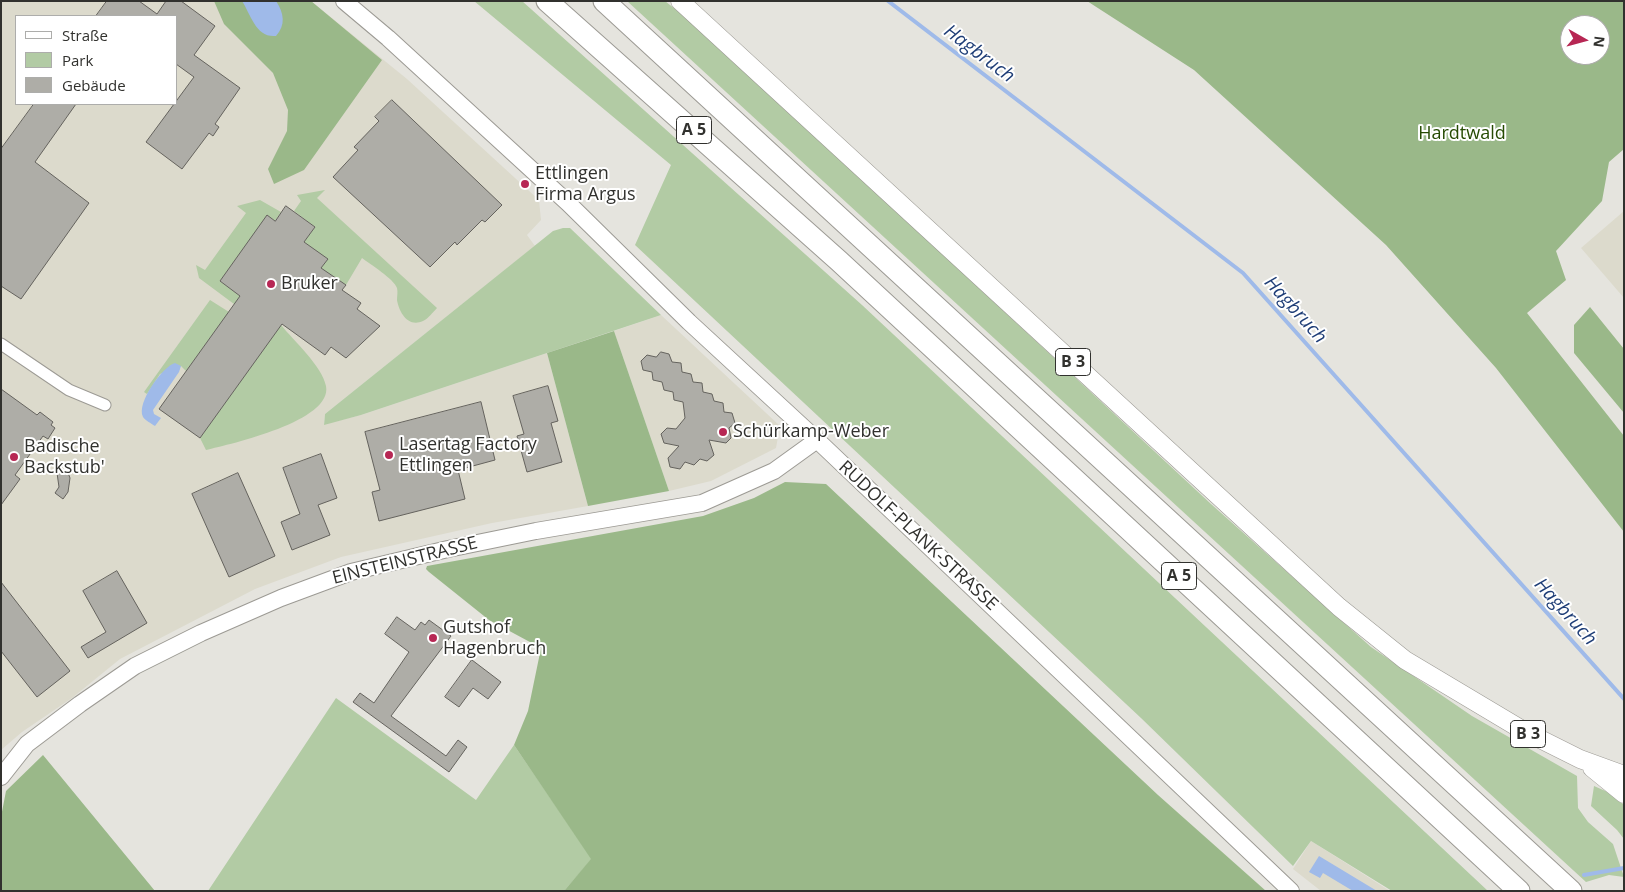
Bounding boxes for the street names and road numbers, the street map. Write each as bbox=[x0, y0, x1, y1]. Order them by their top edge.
road number: A 5 bbox=[676, 116, 712, 144]
road number: B 3 bbox=[1056, 348, 1090, 376]
street label: RUDOLF-PLANK-STRASSE bbox=[834, 457, 1002, 615]
street label: EINSTEINSTRASSE bbox=[330, 533, 480, 589]
road number: A 5 bbox=[1162, 562, 1196, 590]
road number: B 3 bbox=[1510, 721, 1546, 748]

